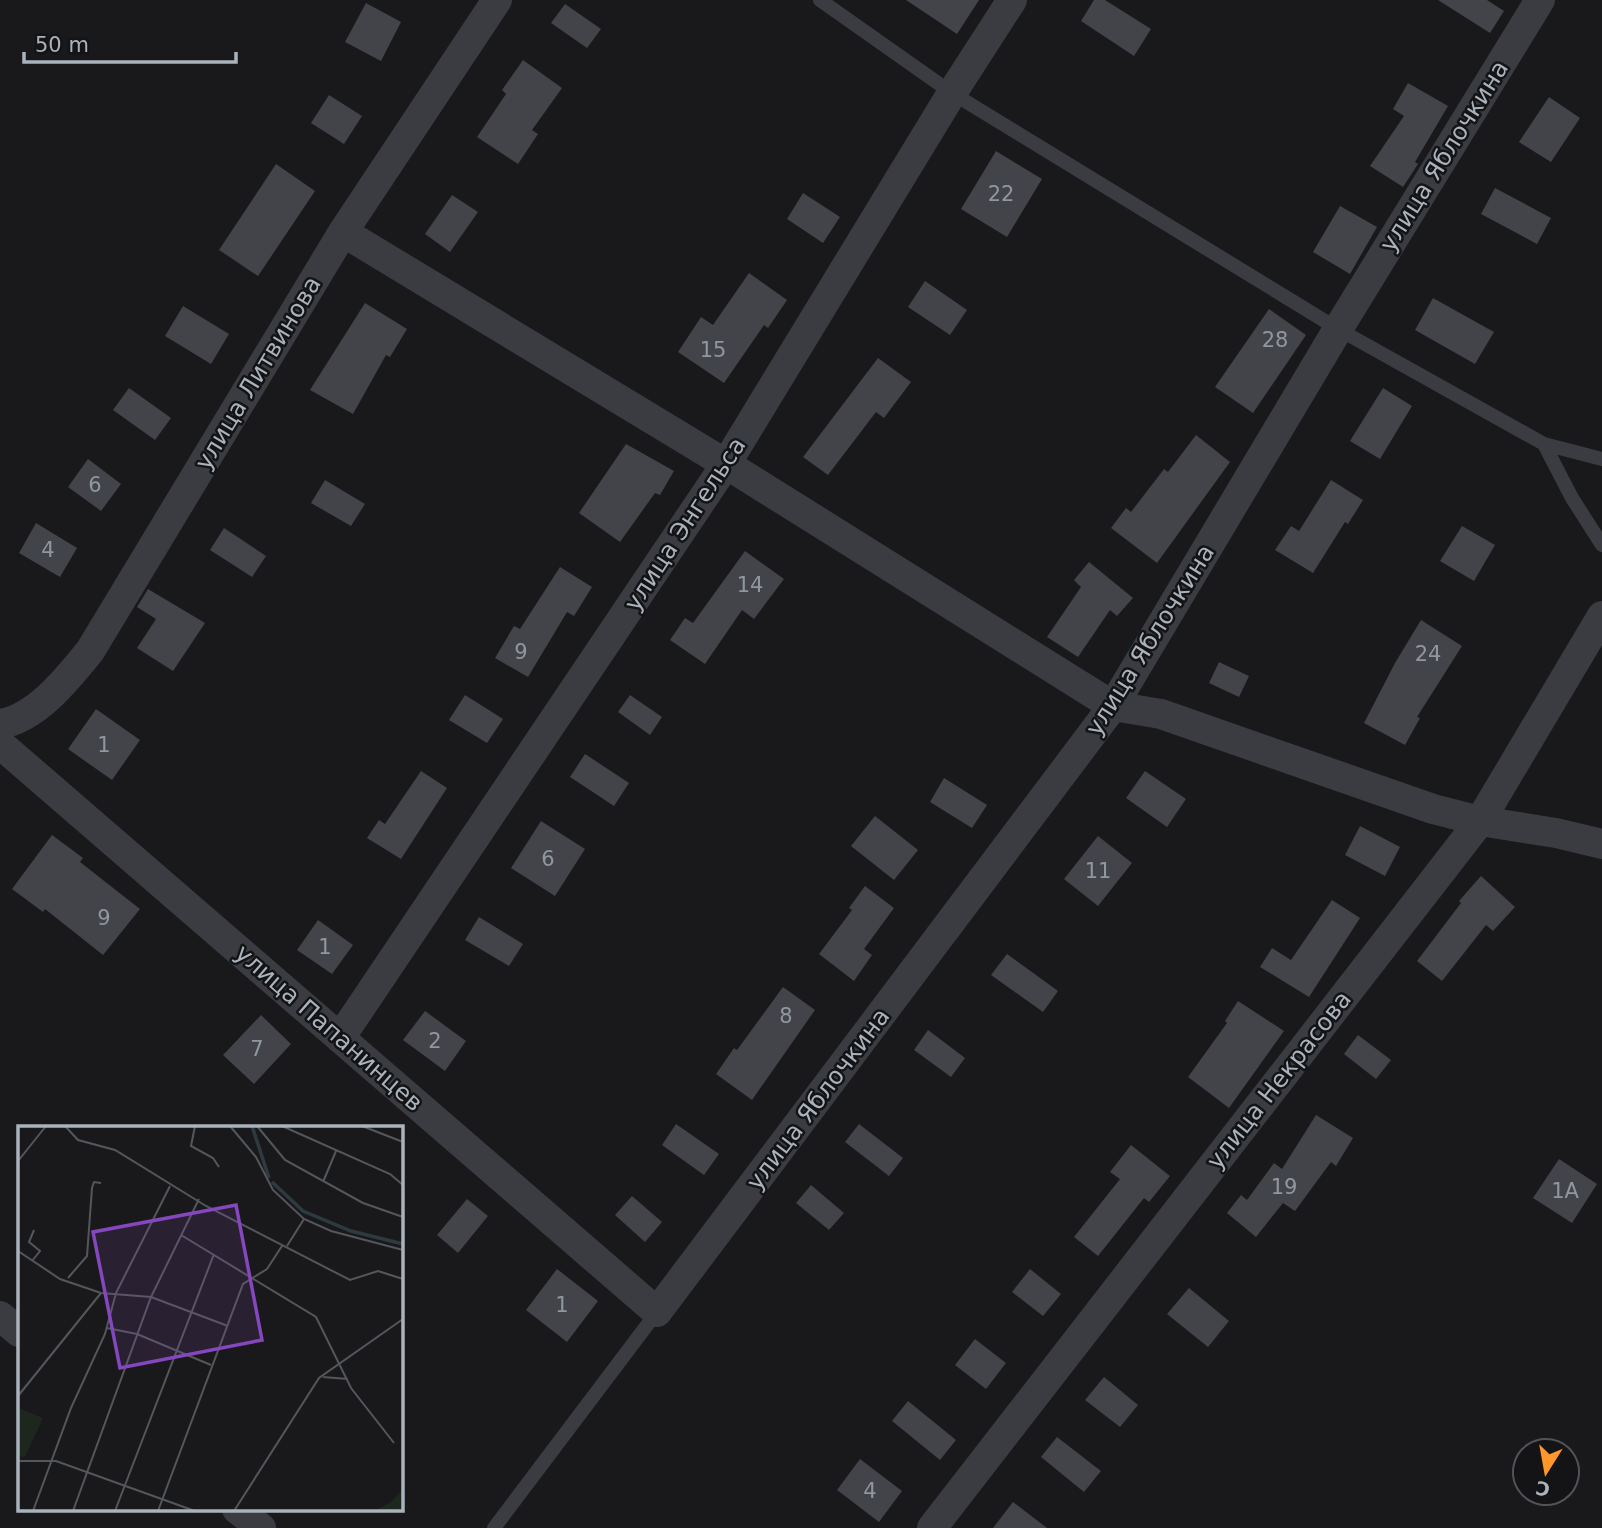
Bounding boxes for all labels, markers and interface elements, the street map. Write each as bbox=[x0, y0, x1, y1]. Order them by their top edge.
scale bar bbox=[24, 21, 236, 65]
text: 50 m bbox=[35, 33, 89, 57]
street label: улица Яблочкина bbox=[1374, 55, 1514, 257]
house number: 22 bbox=[988, 182, 1014, 206]
street label: улица Литвинова bbox=[189, 271, 327, 475]
house number: 28 bbox=[1262, 328, 1288, 352]
house number: 15 bbox=[700, 338, 726, 362]
street label: улица Энгельса bbox=[619, 432, 751, 616]
house number: 6 bbox=[88, 473, 102, 497]
house number: 4 bbox=[41, 538, 55, 562]
street label: улица Яблочкина bbox=[1080, 539, 1220, 741]
house number: 14 bbox=[737, 573, 763, 597]
house number: 9 bbox=[514, 640, 528, 664]
house number: 24 bbox=[1415, 642, 1441, 666]
house number: 1 bbox=[97, 733, 111, 757]
house number: 6 bbox=[541, 847, 555, 871]
house number: 11 bbox=[1085, 859, 1111, 883]
house number: 9 bbox=[97, 906, 111, 930]
house number: 1 bbox=[318, 935, 332, 959]
street label: улица Папанинцев bbox=[230, 939, 428, 1117]
street label: улица Некрасова bbox=[1201, 986, 1357, 1174]
street label: улица Яблочкина bbox=[741, 1003, 895, 1195]
house number: 8 bbox=[779, 1004, 793, 1028]
house number: 2 bbox=[428, 1029, 442, 1053]
house number: 7 bbox=[250, 1037, 264, 1061]
inset map bbox=[18, 1126, 402, 1510]
house number: 19 bbox=[1271, 1175, 1297, 1199]
house number: 1А bbox=[1551, 1179, 1579, 1203]
house number: 1 bbox=[555, 1293, 569, 1317]
north arrow bbox=[1511, 1437, 1581, 1507]
text: С bbox=[1534, 1477, 1552, 1501]
house number: 4 bbox=[863, 1479, 877, 1503]

